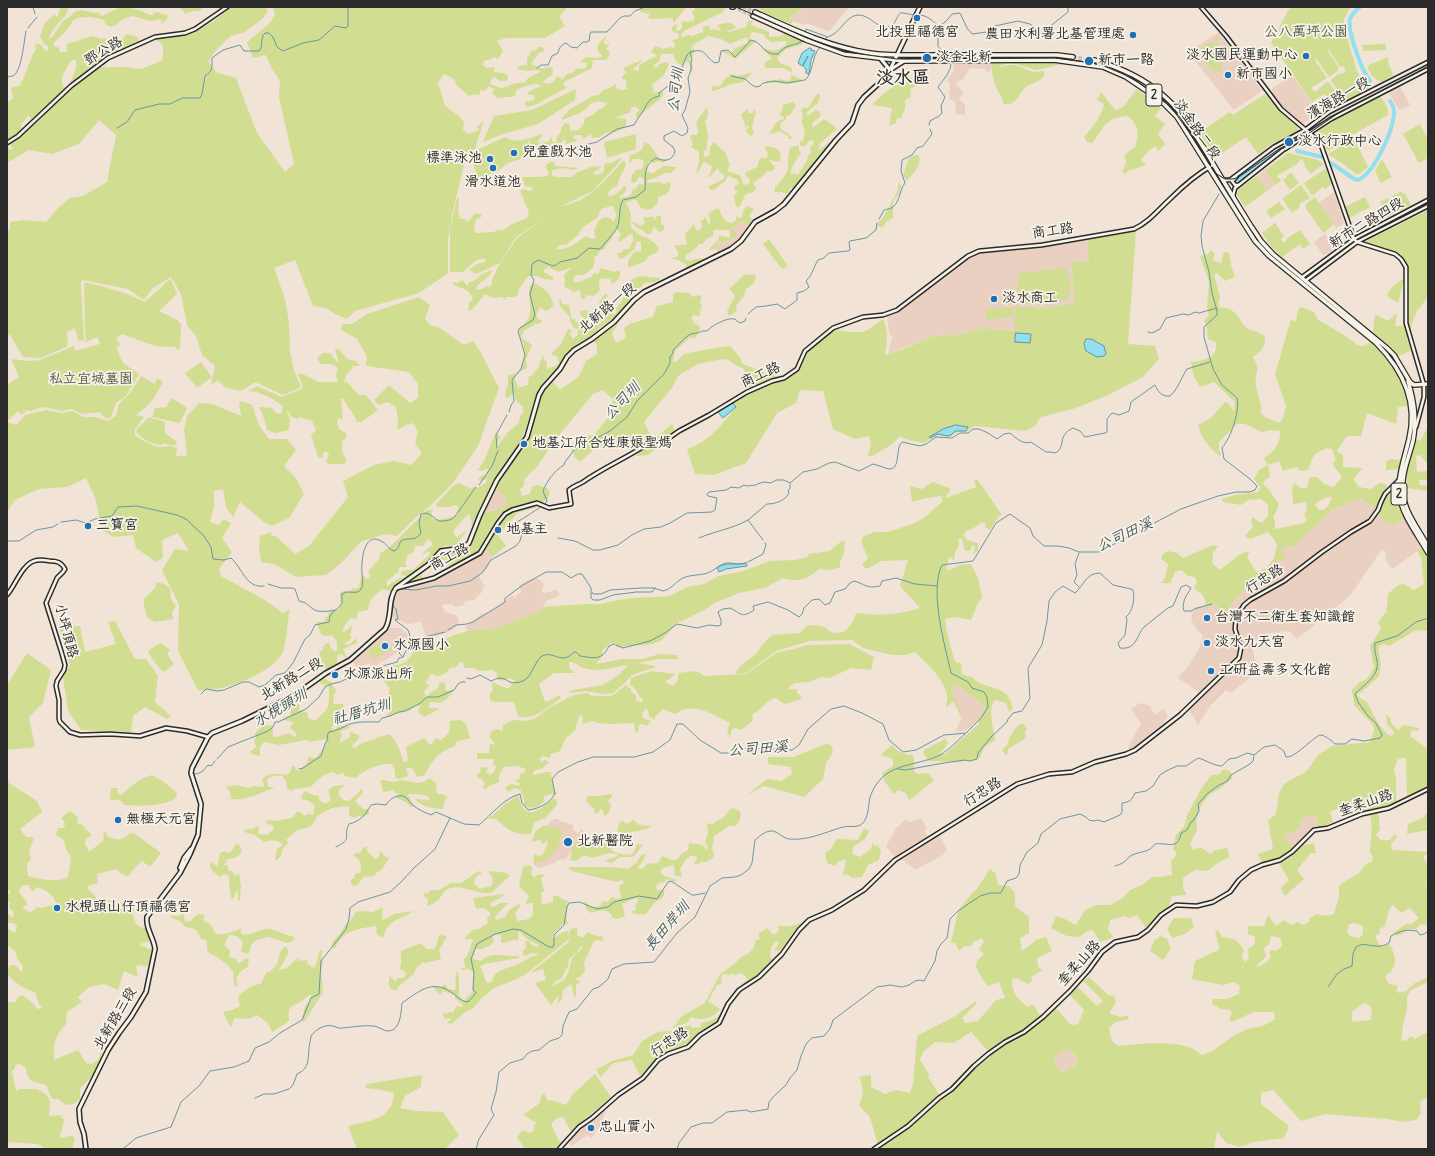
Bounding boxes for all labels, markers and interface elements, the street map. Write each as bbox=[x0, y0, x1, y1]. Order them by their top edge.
marker: 北投里福德宮 bbox=[912, 13, 922, 23]
place label: 北投里福德宮 bbox=[875, 25, 959, 41]
park label: 公八萬坪公園 bbox=[1264, 25, 1348, 41]
place label: 農田水利署北基管理處 bbox=[985, 27, 1125, 43]
marker: 農田水利署北基管理處 bbox=[1128, 30, 1138, 40]
street label: 鄧公路 bbox=[82, 34, 126, 70]
place label: 淡水國民運動中心 bbox=[1186, 48, 1298, 64]
place label: 淡金北新 bbox=[936, 50, 992, 66]
marker: 淡水國民運動中心 bbox=[1301, 51, 1311, 61]
marker: 淡金北新 bbox=[921, 52, 933, 64]
place label: 新市一路 bbox=[1098, 53, 1154, 69]
marker: 新市一路 bbox=[1083, 55, 1095, 67]
water label: 公司圳 bbox=[665, 67, 689, 113]
place label: 新市國小 bbox=[1236, 67, 1292, 83]
district label: 淡水區 bbox=[876, 68, 930, 90]
marker: 新市國小 bbox=[1223, 70, 1233, 80]
street label: 濱海路一段 bbox=[1304, 74, 1374, 124]
road number: 2 bbox=[1146, 84, 1162, 106]
street label: 淡金路二段 bbox=[1169, 97, 1223, 163]
place label: 淡水行政中心 bbox=[1298, 134, 1382, 150]
marker: 淡水行政中心 bbox=[1283, 136, 1295, 148]
place label: 兒童戲水池 bbox=[522, 145, 592, 161]
marker: 兒童戲水池 bbox=[509, 148, 519, 158]
place label: 標準泳池 bbox=[426, 151, 482, 167]
marker: 標準泳池 bbox=[485, 154, 495, 164]
marker: 滑水道池 bbox=[488, 163, 498, 173]
place label: 滑水道池 bbox=[465, 175, 521, 191]
street label: 新市二路四段 bbox=[1327, 195, 1407, 253]
street label: 商工路 bbox=[1031, 221, 1075, 243]
street label: 北新路一段 bbox=[576, 280, 640, 338]
place label: 淡水商工 bbox=[1002, 291, 1058, 307]
marker: 淡水商工 bbox=[989, 294, 999, 304]
street label: 商工路 bbox=[738, 360, 784, 392]
park label: 私立宜城墓園 bbox=[49, 372, 133, 388]
water label: 公司圳 bbox=[601, 379, 645, 425]
place label: 地基江府合姓康娘聖媽 bbox=[532, 436, 672, 452]
marker: 地基江府合姓康娘聖媽 bbox=[519, 439, 529, 449]
road number: 2 bbox=[1391, 483, 1407, 505]
water label: 公司田溪 bbox=[1094, 515, 1156, 557]
place label: 三寶宮 bbox=[96, 518, 138, 534]
marker: 三寶宮 bbox=[83, 521, 93, 531]
place label: 地基主 bbox=[506, 522, 548, 538]
marker: 地基主 bbox=[493, 525, 503, 535]
street label: 商工路 bbox=[428, 541, 472, 575]
street label: 行忠路 bbox=[1243, 562, 1287, 598]
street label: 小坪頂路 bbox=[50, 602, 80, 660]
place label: 台灣不二衛生套知識館 bbox=[1215, 610, 1355, 626]
marker: 台灣不二衛生套知識館 bbox=[1202, 613, 1212, 623]
place label: 淡水九天宮 bbox=[1215, 635, 1285, 651]
place label: 水源國小 bbox=[393, 638, 449, 654]
marker: 淡水九天宮 bbox=[1202, 638, 1212, 648]
marker: 水源國小 bbox=[380, 641, 390, 651]
street label: 北新路二段 bbox=[258, 655, 326, 705]
place label: 工研益壽多文化館 bbox=[1219, 663, 1331, 679]
marker: 工研益壽多文化館 bbox=[1206, 666, 1216, 676]
place label: 水源派出所 bbox=[343, 667, 413, 683]
marker: 水源派出所 bbox=[330, 670, 340, 680]
water label: 水梘頭圳 bbox=[251, 686, 311, 732]
water label: 社厝坑圳 bbox=[331, 696, 393, 730]
water label: 公司田溪 bbox=[727, 739, 789, 761]
street label: 行忠路 bbox=[961, 775, 1005, 811]
street label: 奎柔山路 bbox=[1337, 787, 1395, 821]
place label: 無極天元宮 bbox=[126, 812, 196, 828]
marker: 無極天元宮 bbox=[113, 815, 123, 825]
place label: 北新醫院 bbox=[577, 834, 633, 850]
marker: 北新醫院 bbox=[562, 836, 574, 848]
water label: 長田岸圳 bbox=[642, 898, 694, 956]
place label: 水梘頭山仔頂福德宮 bbox=[65, 900, 191, 916]
marker: 水梘頭山仔頂福德宮 bbox=[52, 903, 62, 913]
street label: 奎柔山路 bbox=[1055, 938, 1105, 990]
street label: 北新路三段 bbox=[91, 985, 141, 1053]
street label: 行忠路 bbox=[648, 1025, 692, 1061]
place label: 忠山實小 bbox=[599, 1120, 655, 1136]
marker: 忠山實小 bbox=[586, 1123, 596, 1133]

